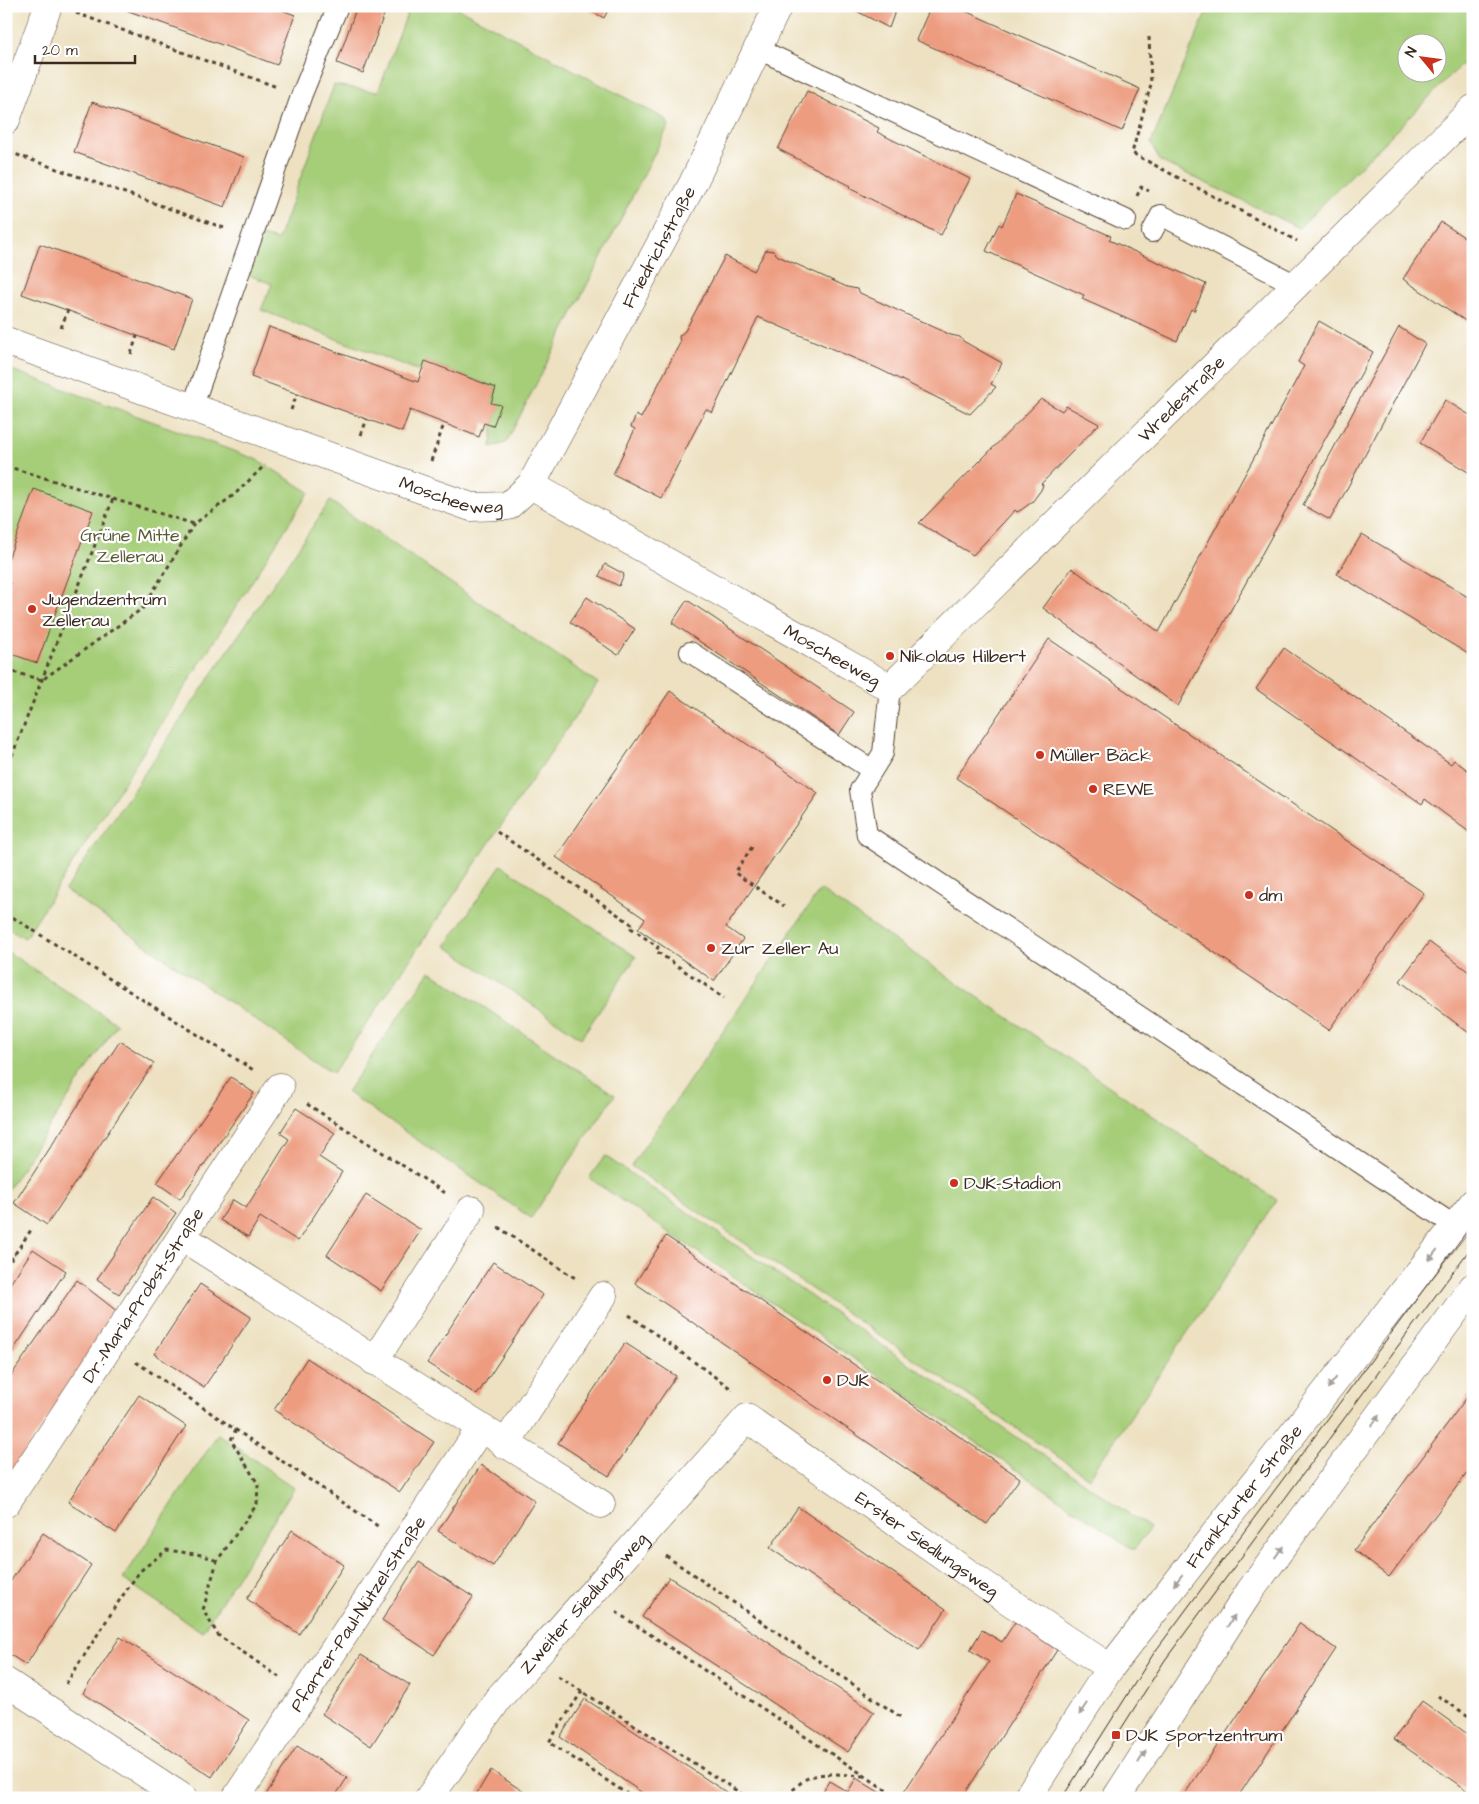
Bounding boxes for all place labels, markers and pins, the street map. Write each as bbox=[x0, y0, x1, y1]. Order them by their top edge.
place label: Jugendzentrum Zellerau bbox=[42, 587, 166, 633]
marker: Jugendzentrum Zellerau bbox=[26, 603, 38, 615]
place label: Nikolaus Hilbert bbox=[900, 644, 1027, 669]
marker: Nikolaus Hilbert bbox=[884, 650, 896, 662]
place label: Müller Bäck bbox=[1050, 743, 1151, 768]
marker: Müller Bäck bbox=[1034, 749, 1046, 761]
place label: REWE bbox=[1103, 777, 1154, 802]
marker: REWE bbox=[1087, 783, 1099, 795]
place label: dm bbox=[1259, 883, 1282, 908]
marker: dm bbox=[1243, 889, 1255, 901]
place label: Zur Zeller Au bbox=[721, 936, 838, 961]
marker: Zur Zeller Au bbox=[705, 942, 717, 954]
place label: DJK-Stadion bbox=[964, 1171, 1061, 1196]
marker: DJK-Stadion bbox=[948, 1177, 960, 1189]
place label: DJK bbox=[837, 1368, 869, 1393]
marker: DJK bbox=[821, 1374, 833, 1386]
place label: DJK Sportzentrum bbox=[1126, 1723, 1282, 1748]
marker: DJK Sportzentrum bbox=[1110, 1729, 1122, 1741]

